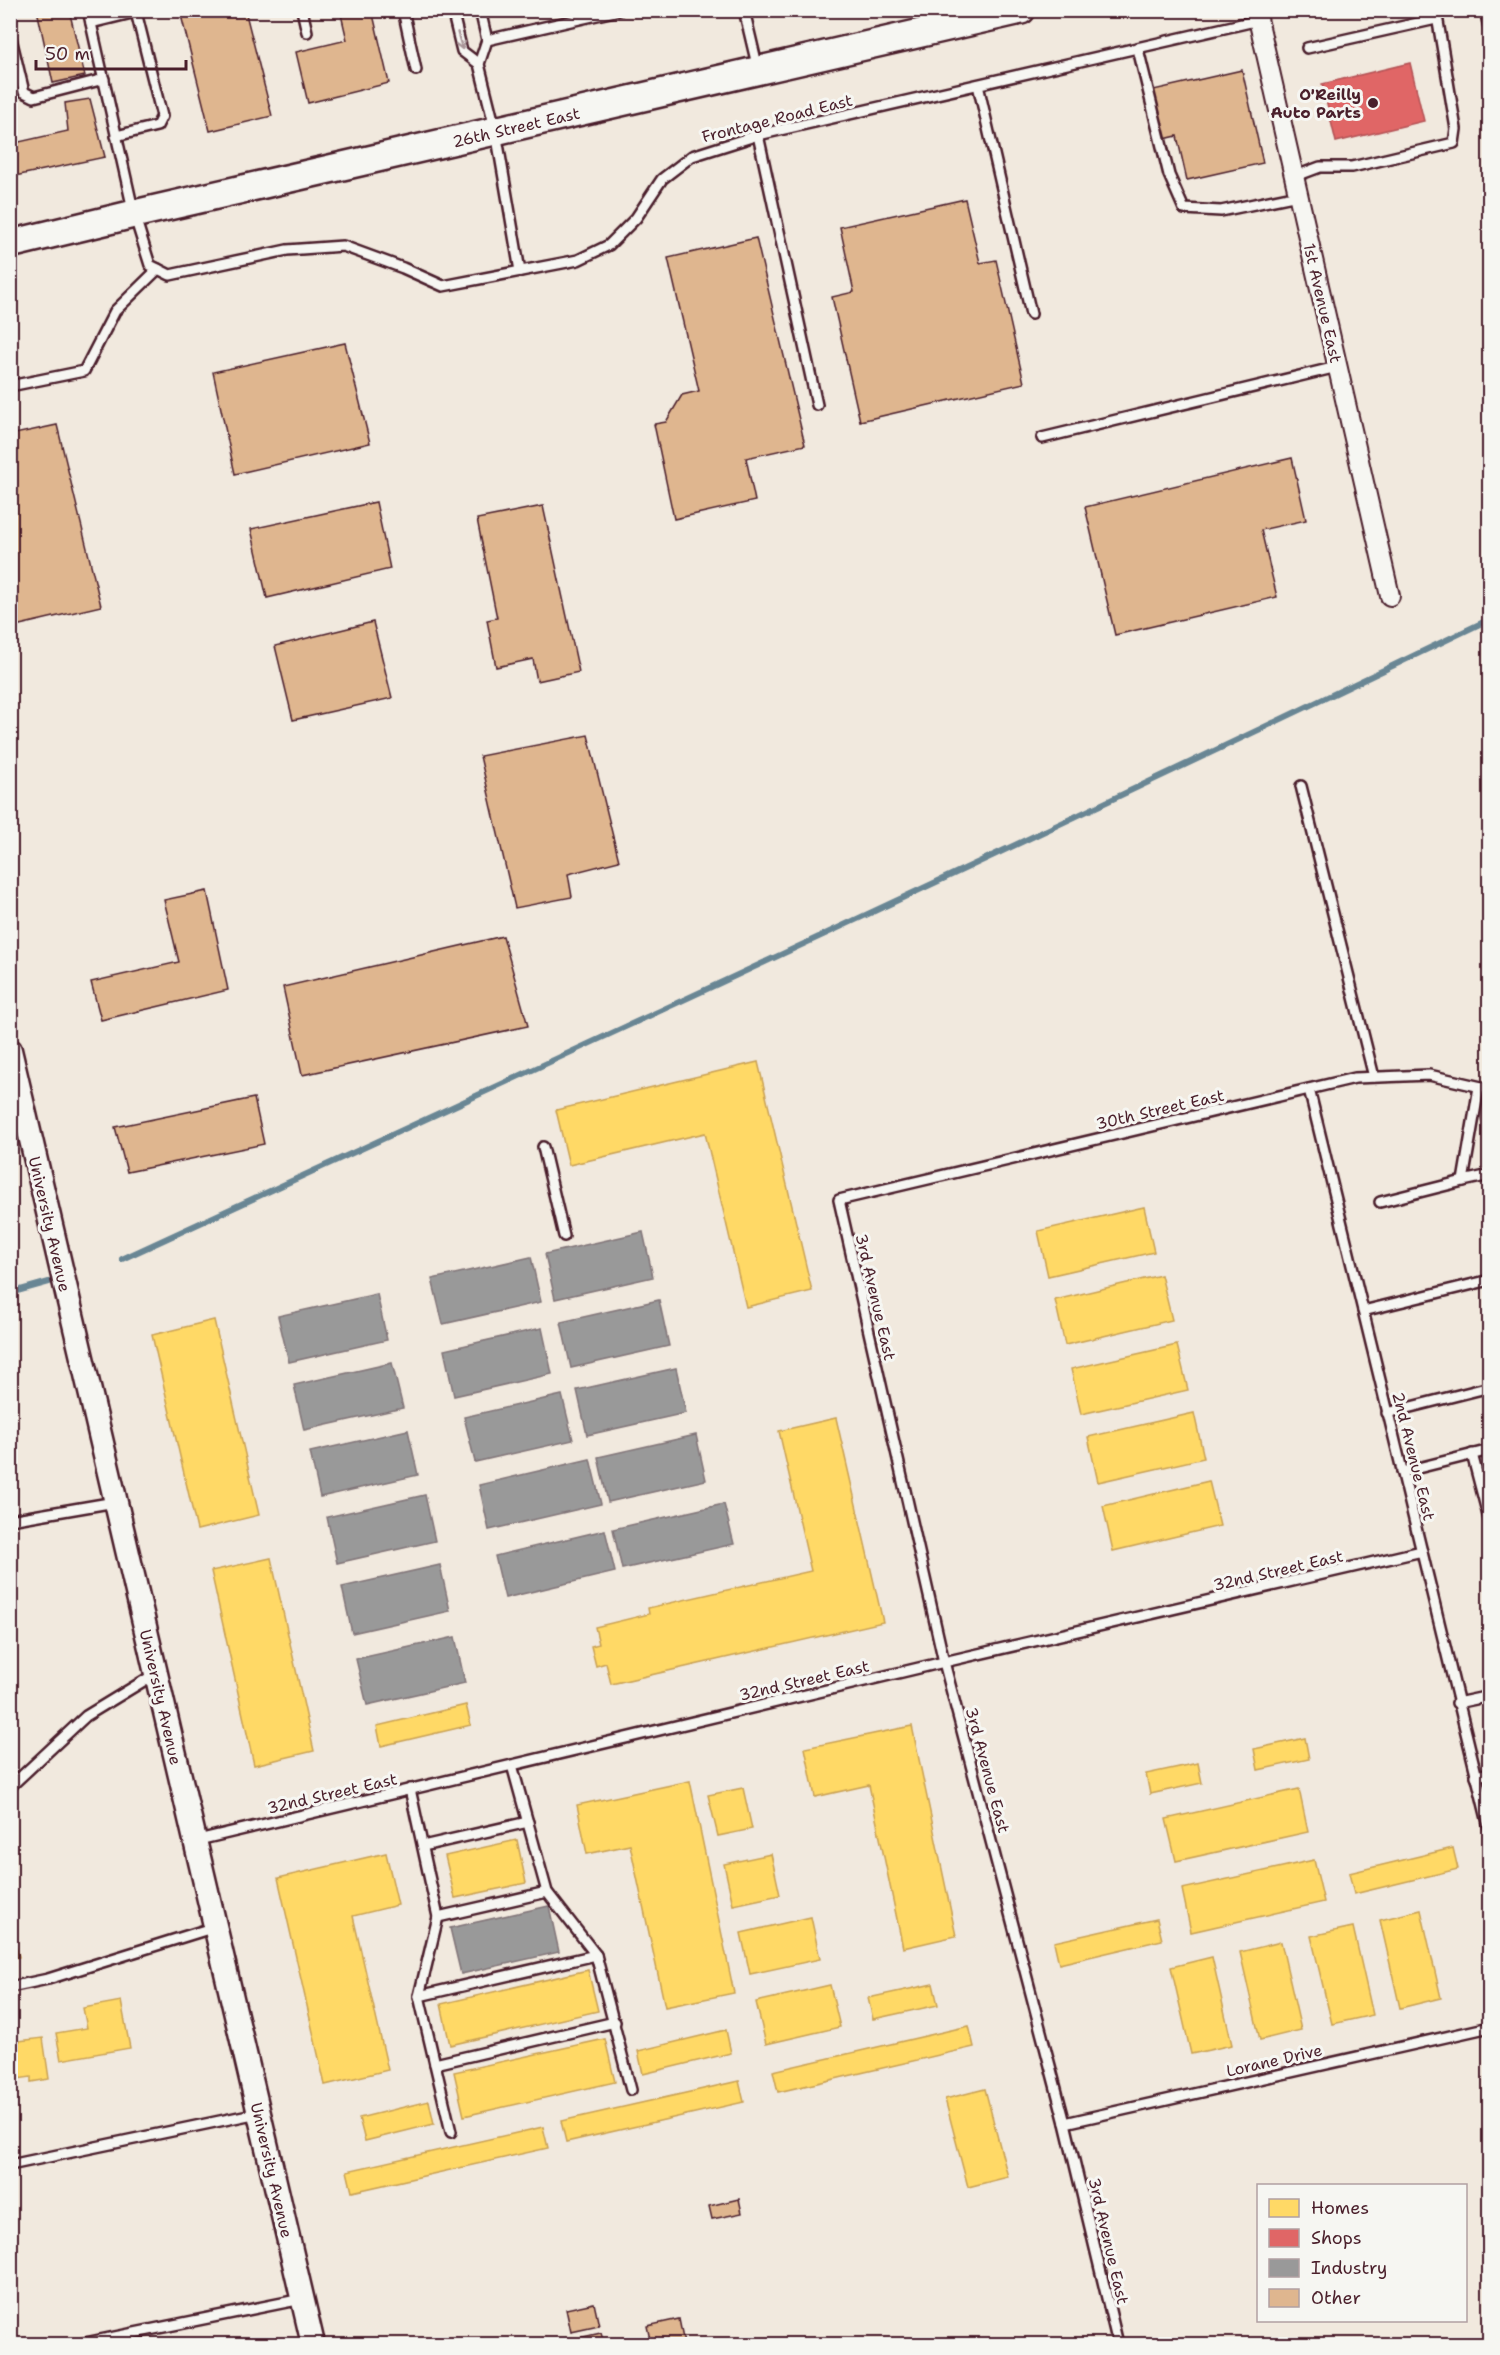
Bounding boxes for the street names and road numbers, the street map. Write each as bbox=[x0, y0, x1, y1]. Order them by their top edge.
street label: Frontage Road East bbox=[700, 90, 855, 147]
street label: 26th Street East bbox=[450, 103, 582, 152]
street label: 1st Avenue East bbox=[1299, 241, 1346, 365]
street label: 30th Street East bbox=[1094, 1085, 1226, 1134]
street label: University Avenue bbox=[24, 1154, 75, 1294]
street label: 3rd Avenue East bbox=[851, 1232, 900, 1362]
street label: 2nd Avenue East bbox=[1387, 1390, 1440, 1523]
street label: 32nd Street East bbox=[1211, 1545, 1345, 1596]
street label: University Avenue bbox=[135, 1627, 186, 1767]
street label: 32nd Street East bbox=[737, 1655, 871, 1706]
street label: 3rd Avenue East bbox=[961, 1705, 1014, 1835]
street label: 32nd Street East bbox=[265, 1768, 399, 1819]
street label: Lorane Drive bbox=[1224, 2039, 1324, 2082]
street label: University Avenue bbox=[246, 2100, 297, 2240]
street label: 3rd Avenue East bbox=[1084, 2176, 1133, 2306]

